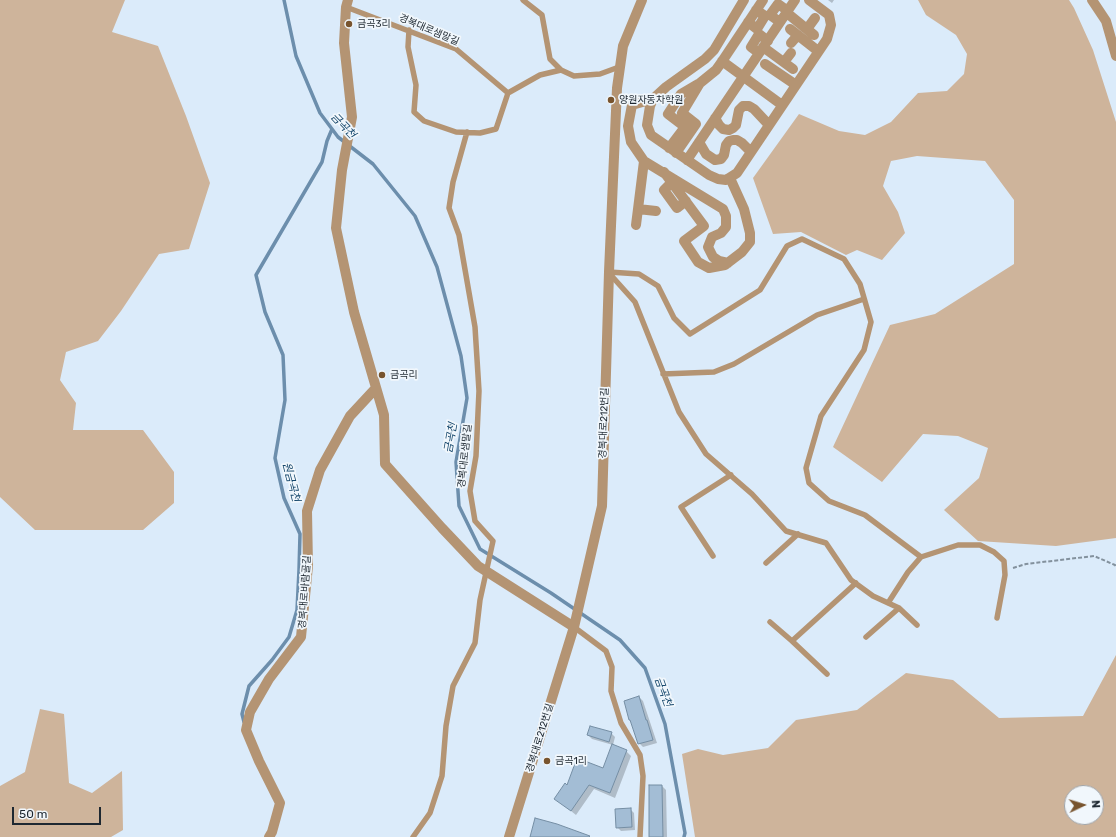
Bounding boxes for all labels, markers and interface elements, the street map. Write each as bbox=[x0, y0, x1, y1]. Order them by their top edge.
street label: 경복대로샘말길 bbox=[397, 12, 461, 48]
place label: 금곡3리 bbox=[357, 18, 391, 30]
marker: 금곡3리 bbox=[344, 19, 354, 29]
place label: 양원자동차학원 bbox=[619, 94, 683, 106]
marker: 양원자동차학원 bbox=[606, 95, 616, 105]
water label: 금곡천 bbox=[328, 110, 358, 142]
place label: 금곡리 bbox=[390, 369, 418, 381]
marker: 금곡리 bbox=[377, 370, 387, 380]
street label: 경복대로212번길 bbox=[597, 387, 611, 459]
water label: 금곡천 bbox=[442, 422, 460, 454]
street label: 경복대로샘말길 bbox=[456, 423, 474, 489]
water label: 원금곡천 bbox=[279, 461, 303, 503]
street label: 경복대로바람골길 bbox=[296, 555, 314, 629]
water label: 금곡천 bbox=[652, 675, 674, 709]
street label: 경복대로212번길 bbox=[524, 702, 556, 774]
place label: 금곡1리 bbox=[555, 755, 587, 767]
marker: 금곡1리 bbox=[542, 756, 552, 766]
north arrow bbox=[1064, 785, 1104, 825]
scale bar bbox=[14, 799, 103, 825]
text: N bbox=[1089, 800, 1102, 809]
text: 50 m bbox=[19, 807, 47, 821]

